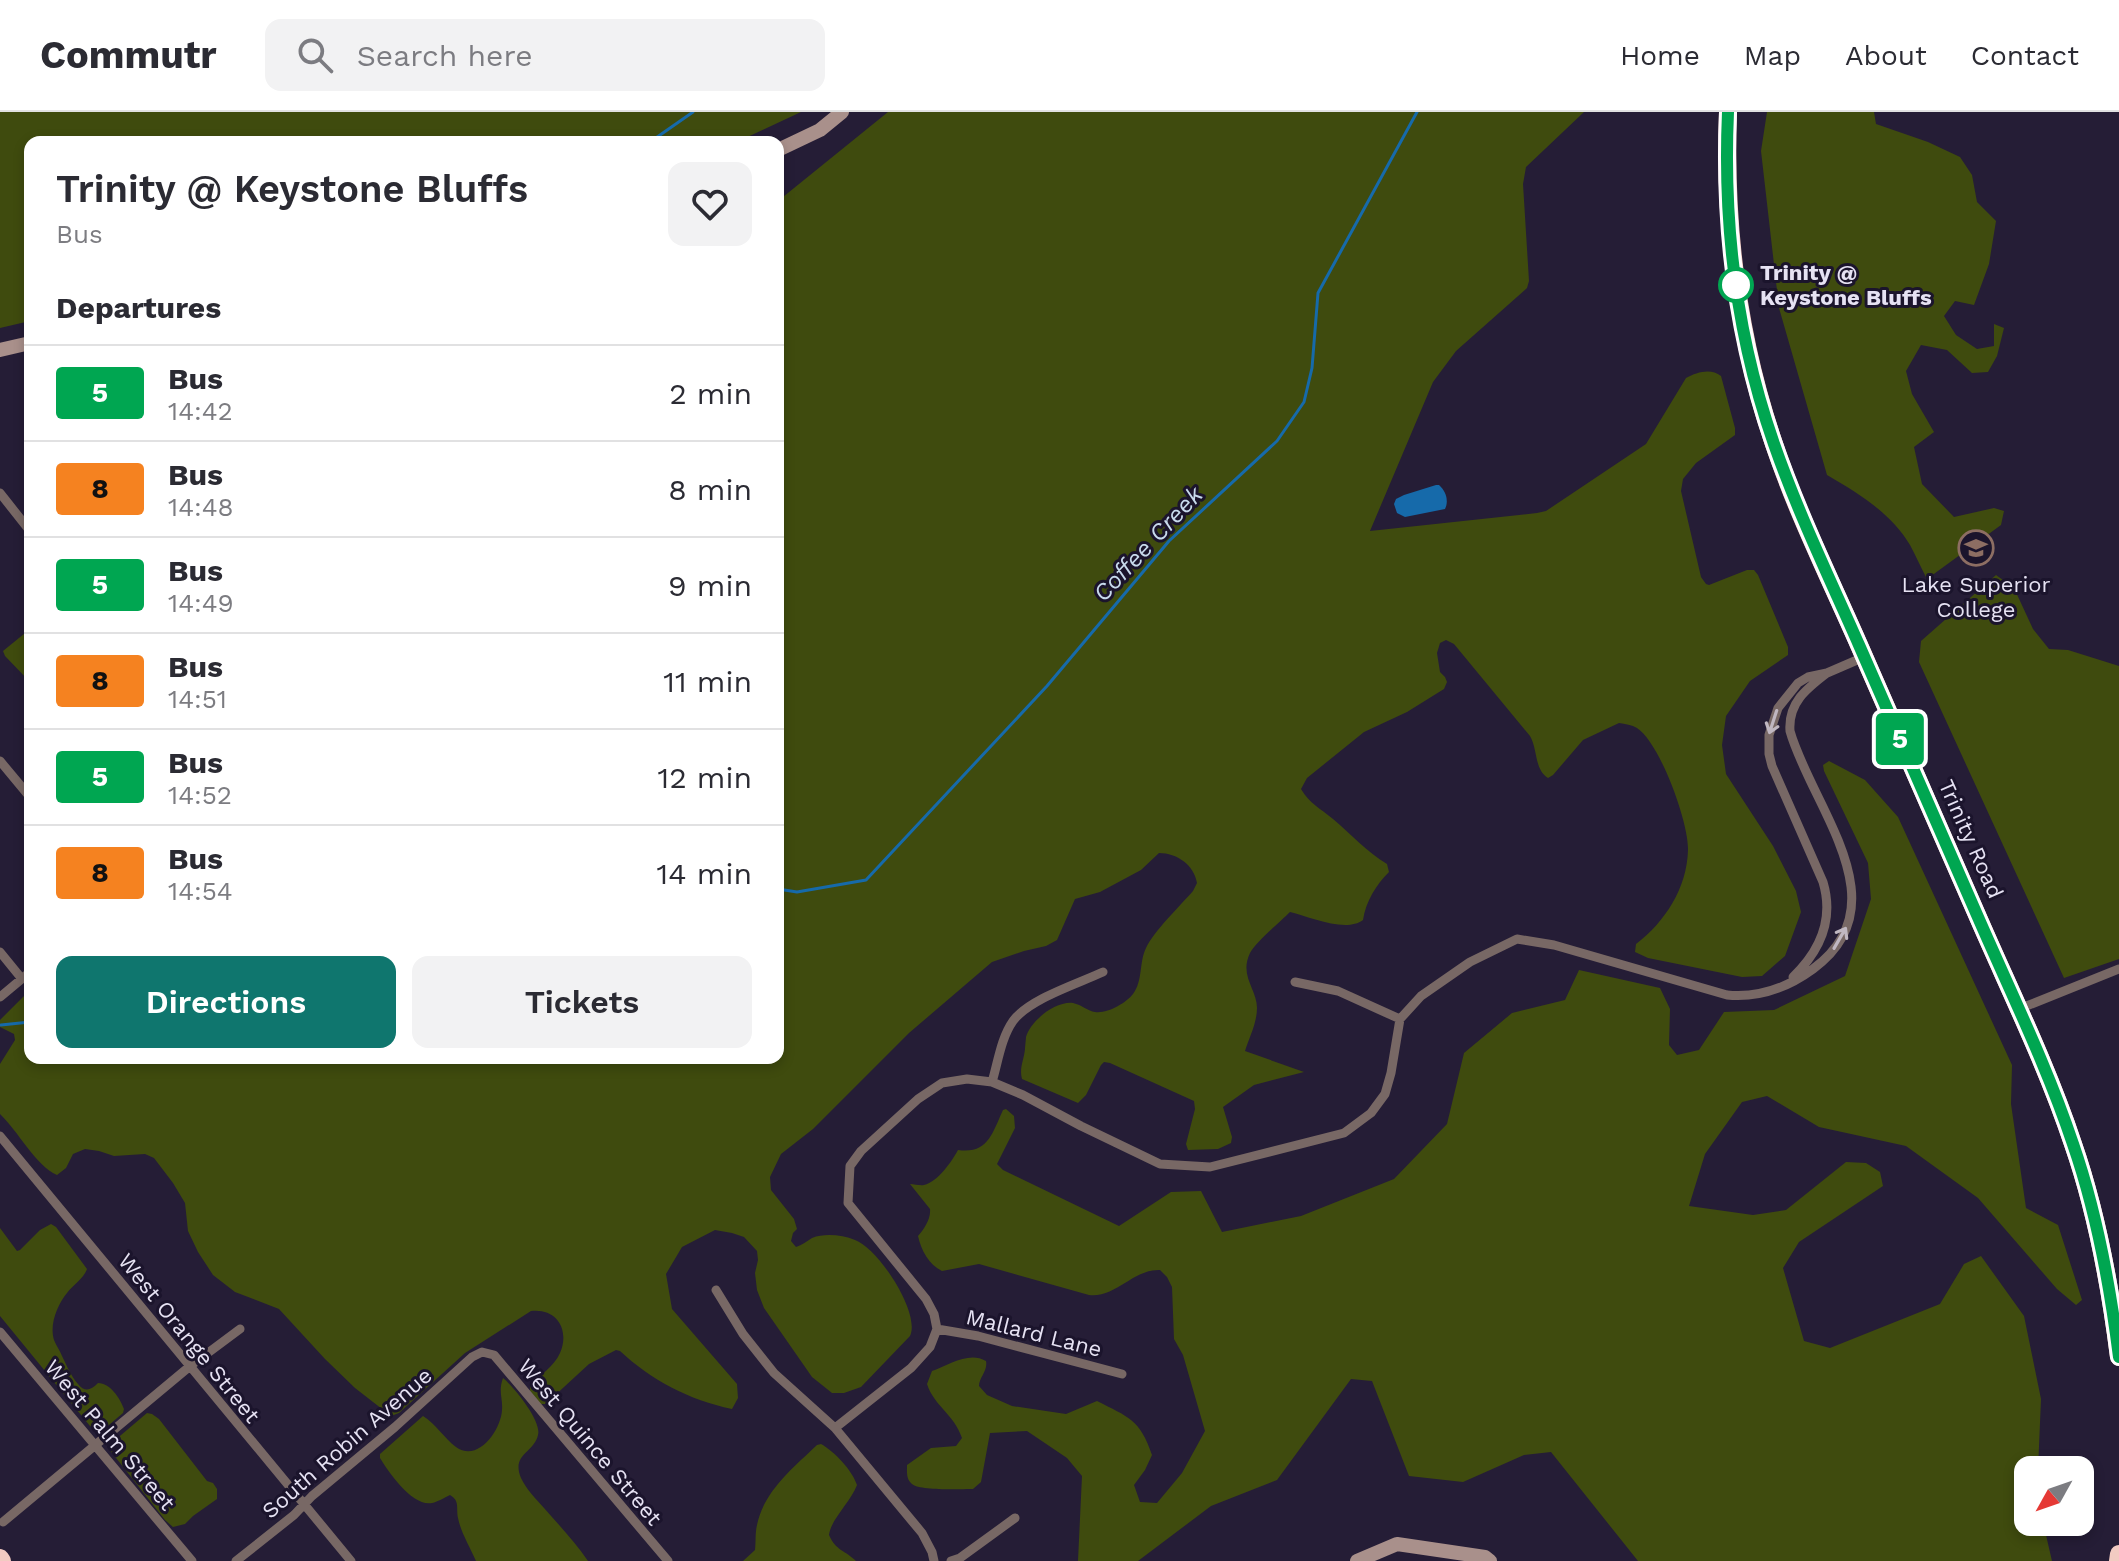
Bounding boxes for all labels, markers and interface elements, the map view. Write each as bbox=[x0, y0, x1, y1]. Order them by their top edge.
search box bbox=[265, 19, 825, 91]
text: Commutr bbox=[40, 33, 217, 77]
icon: search bbox=[293, 33, 337, 77]
text: Search here bbox=[357, 38, 532, 73]
text: Home bbox=[1620, 39, 1700, 72]
text: Map bbox=[1744, 39, 1801, 72]
text: About bbox=[1845, 39, 1927, 72]
text: Contact bbox=[1971, 39, 2079, 72]
button: heart bbox=[668, 162, 752, 246]
text: Trinity @ Keystone Bluffs bbox=[56, 167, 528, 211]
text: Bus bbox=[56, 219, 103, 249]
place label: Trinity @ Keystone Bluffs bbox=[1760, 260, 1932, 310]
marker: Trinity @ Keystone Bluffs bbox=[1719, 268, 1753, 302]
text: Departures bbox=[56, 290, 221, 325]
text: Bus bbox=[168, 361, 223, 396]
text: 5 bbox=[92, 376, 108, 409]
text: 2 min bbox=[669, 376, 752, 411]
text: 14:42 bbox=[168, 396, 233, 426]
text: Bus bbox=[168, 457, 223, 492]
text: 8 bbox=[91, 472, 109, 505]
text: 8 min bbox=[668, 472, 752, 507]
water label: Coffee Creek bbox=[1088, 480, 1209, 607]
text: 14:48 bbox=[168, 492, 234, 522]
school or university icon: Lake Superior College bbox=[1957, 529, 1995, 567]
text: Bus bbox=[168, 553, 223, 588]
text: 5 bbox=[92, 568, 108, 601]
text: 9 min bbox=[668, 568, 752, 603]
place label: Lake Superior College bbox=[1902, 572, 2050, 622]
text: 14:49 bbox=[168, 588, 234, 618]
text: Bus bbox=[168, 649, 223, 684]
text: 8 bbox=[91, 664, 109, 697]
text: 11 min bbox=[663, 664, 752, 699]
text: 14:51 bbox=[168, 684, 227, 714]
one-way arrow bbox=[1765, 710, 1780, 735]
line badge: 5 bbox=[1874, 713, 1926, 765]
text: 5 bbox=[1892, 722, 1908, 755]
text: Bus bbox=[168, 745, 223, 780]
text: 5 bbox=[92, 760, 108, 793]
text: 12 min bbox=[657, 760, 752, 795]
street label: Trinity Road bbox=[1934, 776, 2008, 902]
text: 14:52 bbox=[168, 780, 232, 810]
text: Bus bbox=[168, 841, 223, 876]
text: 8 bbox=[91, 856, 109, 889]
text: 14 min bbox=[657, 856, 752, 891]
text: 14:54 bbox=[168, 876, 233, 906]
one-way arrow bbox=[1832, 927, 1848, 950]
button: Directions bbox=[56, 956, 396, 1048]
button: Tickets bbox=[412, 956, 752, 1048]
street label: West Orange Street bbox=[113, 1248, 265, 1428]
street label: Mallard Lane bbox=[964, 1304, 1104, 1362]
street label: West Quince Street bbox=[513, 1354, 667, 1530]
street label: West Palm Street bbox=[40, 1355, 180, 1515]
street label: South Robin Avenue bbox=[257, 1363, 437, 1523]
north arrow bbox=[2014, 1456, 2094, 1536]
map controls bbox=[2014, 1456, 2094, 1536]

